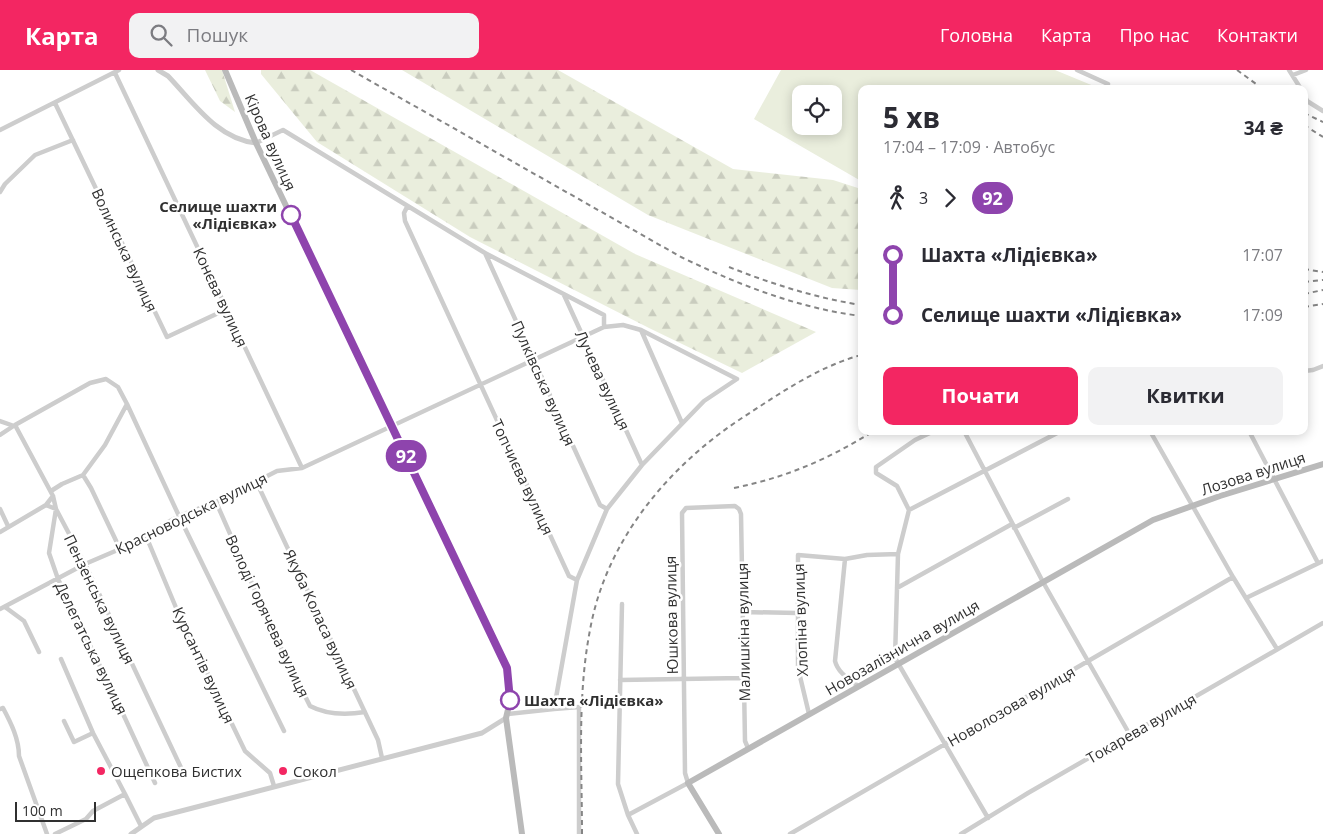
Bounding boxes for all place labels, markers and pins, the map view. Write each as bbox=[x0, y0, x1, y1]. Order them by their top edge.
place label: Селище шахти «Лідієвка» bbox=[159, 196, 277, 233]
marker: Селище шахти «Лідієвка» bbox=[281, 205, 301, 225]
marker: Шахта «Лідієвка» bbox=[500, 690, 520, 710]
place label: Шахта «Лідієвка» bbox=[524, 690, 664, 710]
place label: Ощепкова Бистих bbox=[111, 761, 242, 781]
place label: Сокол bbox=[293, 761, 337, 781]
marker: Ощепкова Бистих bbox=[95, 765, 107, 777]
marker: Сокол bbox=[277, 765, 289, 777]

